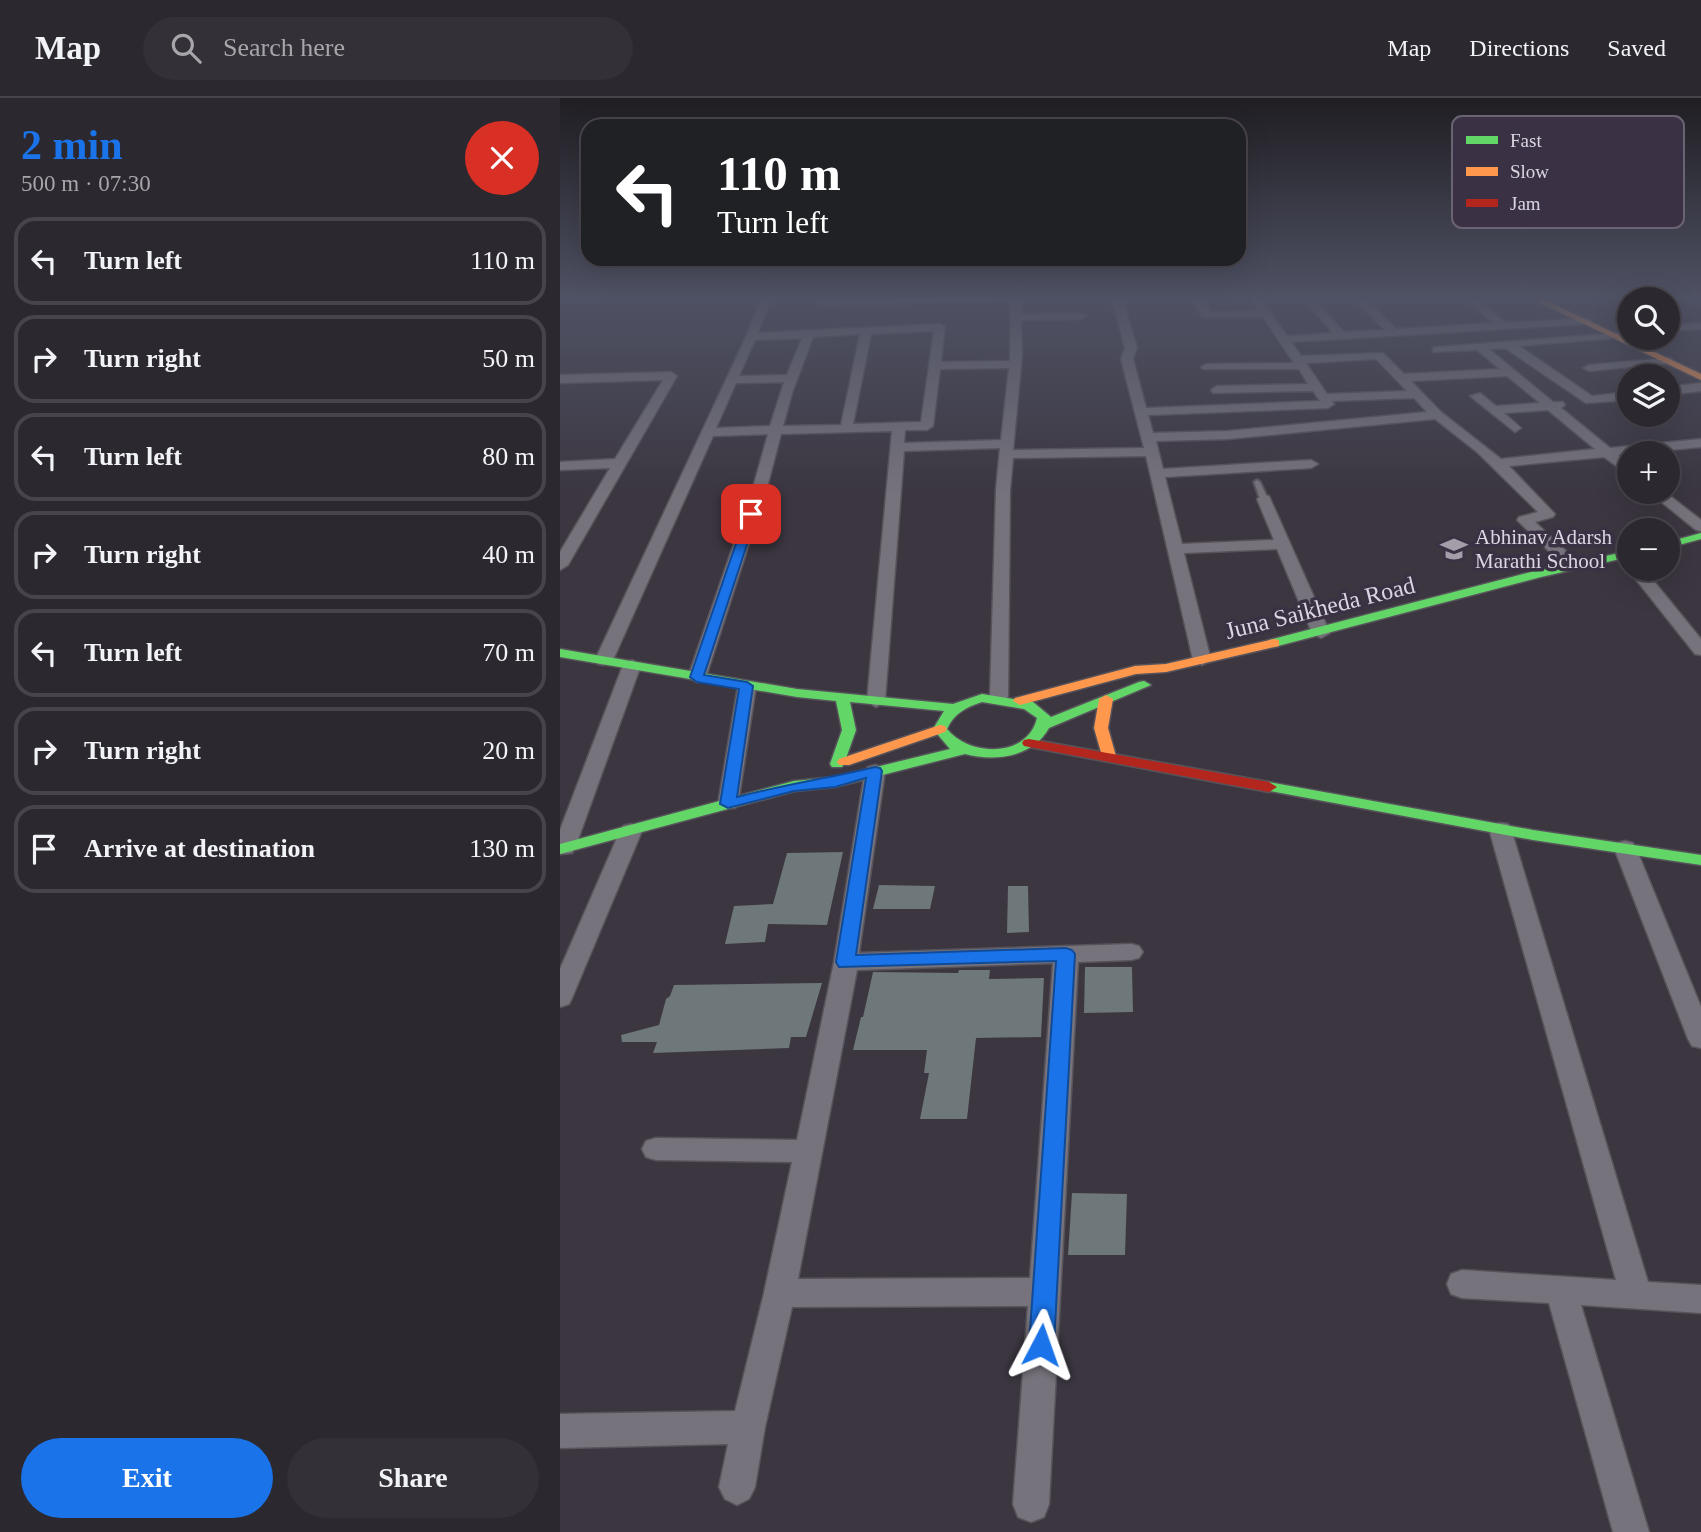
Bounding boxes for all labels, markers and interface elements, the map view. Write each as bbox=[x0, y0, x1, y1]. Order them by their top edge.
search box bbox=[143, 17, 633, 80]
icon: search bbox=[167, 29, 205, 67]
text: Map bbox=[35, 30, 101, 66]
text: Search here bbox=[223, 33, 345, 62]
text: Map bbox=[1387, 35, 1431, 61]
text: Directions bbox=[1469, 35, 1569, 61]
text: Saved bbox=[1607, 35, 1666, 61]
legend bbox=[1452, 116, 1684, 228]
button: close bbox=[465, 121, 539, 195]
text: 2 min bbox=[21, 122, 123, 168]
text: Fast bbox=[1510, 130, 1542, 151]
text: 110 m bbox=[717, 146, 841, 201]
icon: left bbox=[602, 147, 693, 238]
text: Slow bbox=[1510, 161, 1549, 182]
text: 500 m · 07:30 bbox=[21, 171, 151, 196]
text: Jam bbox=[1510, 193, 1541, 214]
text: Turn left bbox=[717, 204, 829, 240]
icon: left bbox=[25, 242, 63, 280]
text: Turn left bbox=[84, 246, 182, 275]
text: 110 m bbox=[470, 246, 535, 275]
map controls bbox=[1617, 287, 1680, 581]
button: search bbox=[1617, 287, 1680, 350]
icon: right bbox=[25, 340, 63, 378]
text: Turn right bbox=[84, 344, 201, 373]
text: 50 m bbox=[482, 344, 535, 373]
button: layers bbox=[1617, 364, 1680, 427]
icon: left bbox=[25, 438, 63, 476]
button: + bbox=[1617, 441, 1680, 504]
text: Turn left bbox=[84, 442, 182, 471]
text: 80 m bbox=[482, 442, 535, 471]
pin bbox=[721, 484, 781, 544]
icon: arrive bbox=[732, 495, 770, 533]
button: − bbox=[1617, 518, 1680, 581]
place label: Abhinav Adarsh Marathi School bbox=[1475, 525, 1613, 573]
school or university icon: Abhinav Adarsh Marathi School bbox=[1439, 534, 1469, 564]
icon: right bbox=[25, 536, 63, 574]
text: Turn right bbox=[84, 540, 201, 569]
text: 40 m bbox=[482, 540, 535, 569]
street label: Juna Saikheda Road bbox=[1222, 572, 1418, 644]
icon: left bbox=[25, 634, 63, 672]
text: Turn left bbox=[84, 638, 182, 667]
text: 70 m bbox=[482, 638, 535, 667]
icon: right bbox=[25, 732, 63, 770]
text: Turn right bbox=[84, 736, 201, 765]
text: 20 m bbox=[482, 736, 535, 765]
icon: arrive bbox=[25, 830, 63, 868]
text: Arrive at destination bbox=[84, 834, 315, 863]
text: 130 m bbox=[469, 834, 535, 863]
position arrow bbox=[1004, 1308, 1078, 1382]
button: Exit bbox=[21, 1438, 273, 1518]
button: Share bbox=[287, 1438, 539, 1518]

